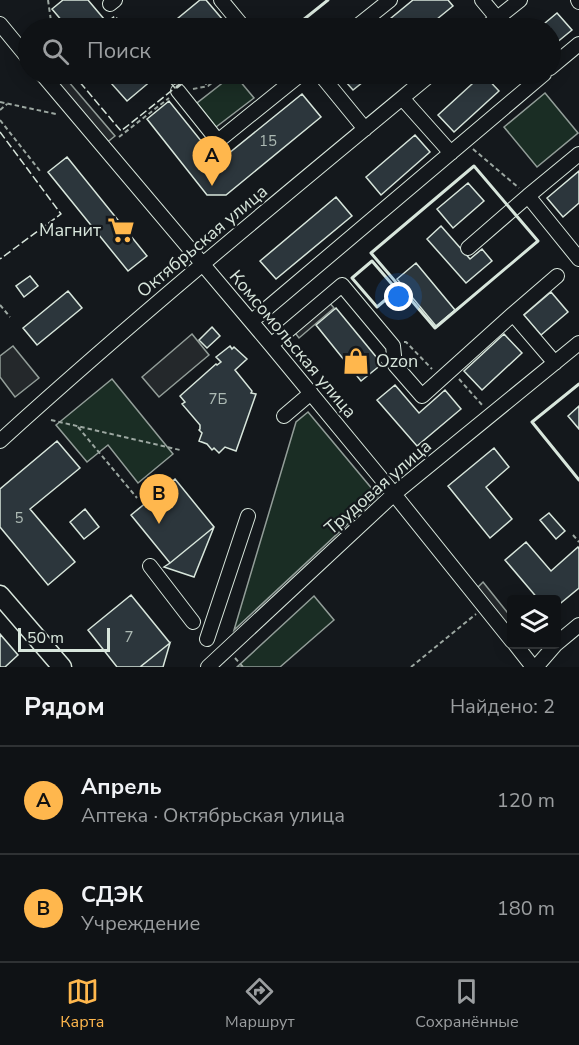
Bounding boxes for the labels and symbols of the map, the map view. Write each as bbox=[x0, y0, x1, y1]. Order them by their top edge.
house number: 15 bbox=[259, 131, 277, 151]
pin: A bbox=[192, 136, 232, 186]
street label: Октябрьская улица bbox=[132, 179, 272, 303]
supermarket icon: Магнит bbox=[106, 215, 136, 245]
place label: Магнит bbox=[39, 218, 101, 242]
street label: Комсомольская улица bbox=[224, 265, 362, 423]
your location bbox=[384, 282, 413, 311]
shop icon: Ozon bbox=[341, 346, 371, 376]
place label: Ozon bbox=[376, 349, 418, 373]
house number: 7Б bbox=[209, 389, 228, 409]
street label: Трудовая улица bbox=[320, 434, 436, 540]
pin: B bbox=[140, 474, 178, 524]
house number: 5 bbox=[14, 508, 24, 528]
scale bar bbox=[18, 625, 110, 652]
house number: 7 bbox=[124, 627, 134, 647]

